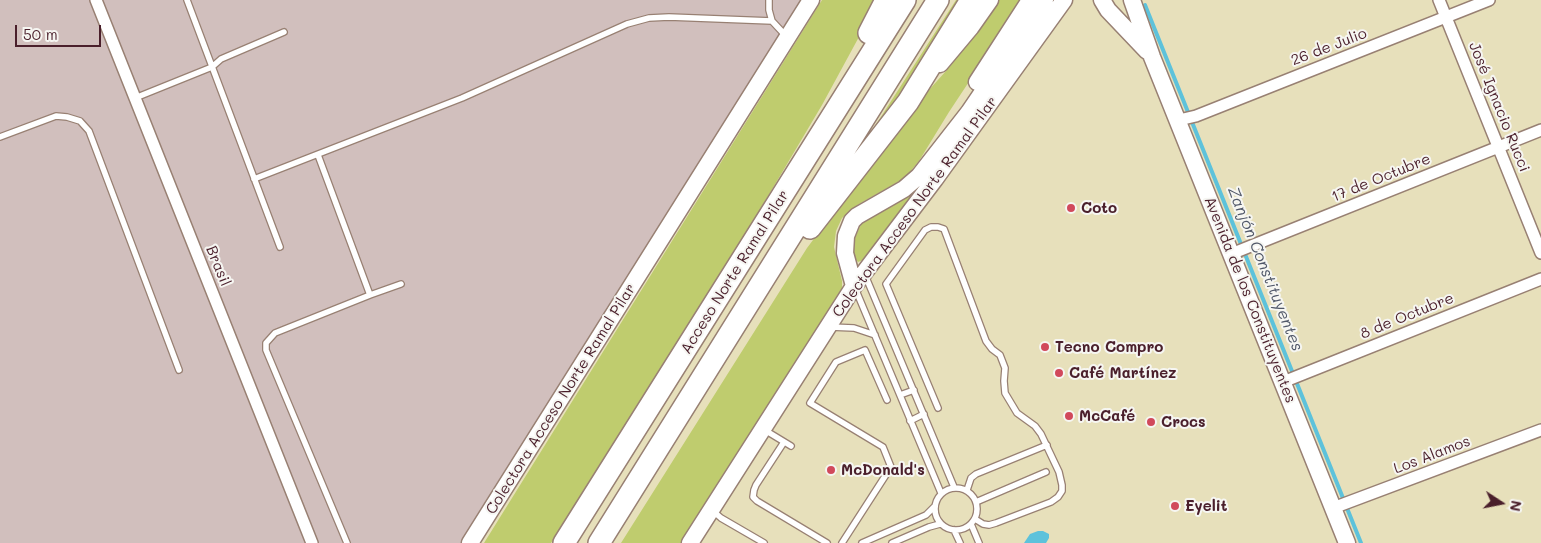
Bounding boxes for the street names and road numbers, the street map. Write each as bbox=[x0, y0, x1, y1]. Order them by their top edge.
street label: 26 de Julio bbox=[1289, 24, 1369, 70]
street label: José Ignacio Rucci bbox=[1465, 39, 1533, 175]
street label: Colectora Acceso Norte Ramal Pilar bbox=[829, 93, 1001, 321]
street label: 17 de Octubre bbox=[1329, 150, 1433, 206]
street label: Acceso Norte Ramal Pilar bbox=[677, 187, 793, 357]
street label: Avenida de los Constituyentes bbox=[1200, 194, 1300, 406]
street label: Brasil bbox=[202, 243, 234, 289]
street label: Colectora Acceso Norte Ramal Pilar bbox=[482, 280, 640, 518]
street label: 8 de Octubre bbox=[1358, 289, 1456, 343]
street label: Los Alamos bbox=[1391, 432, 1473, 478]

